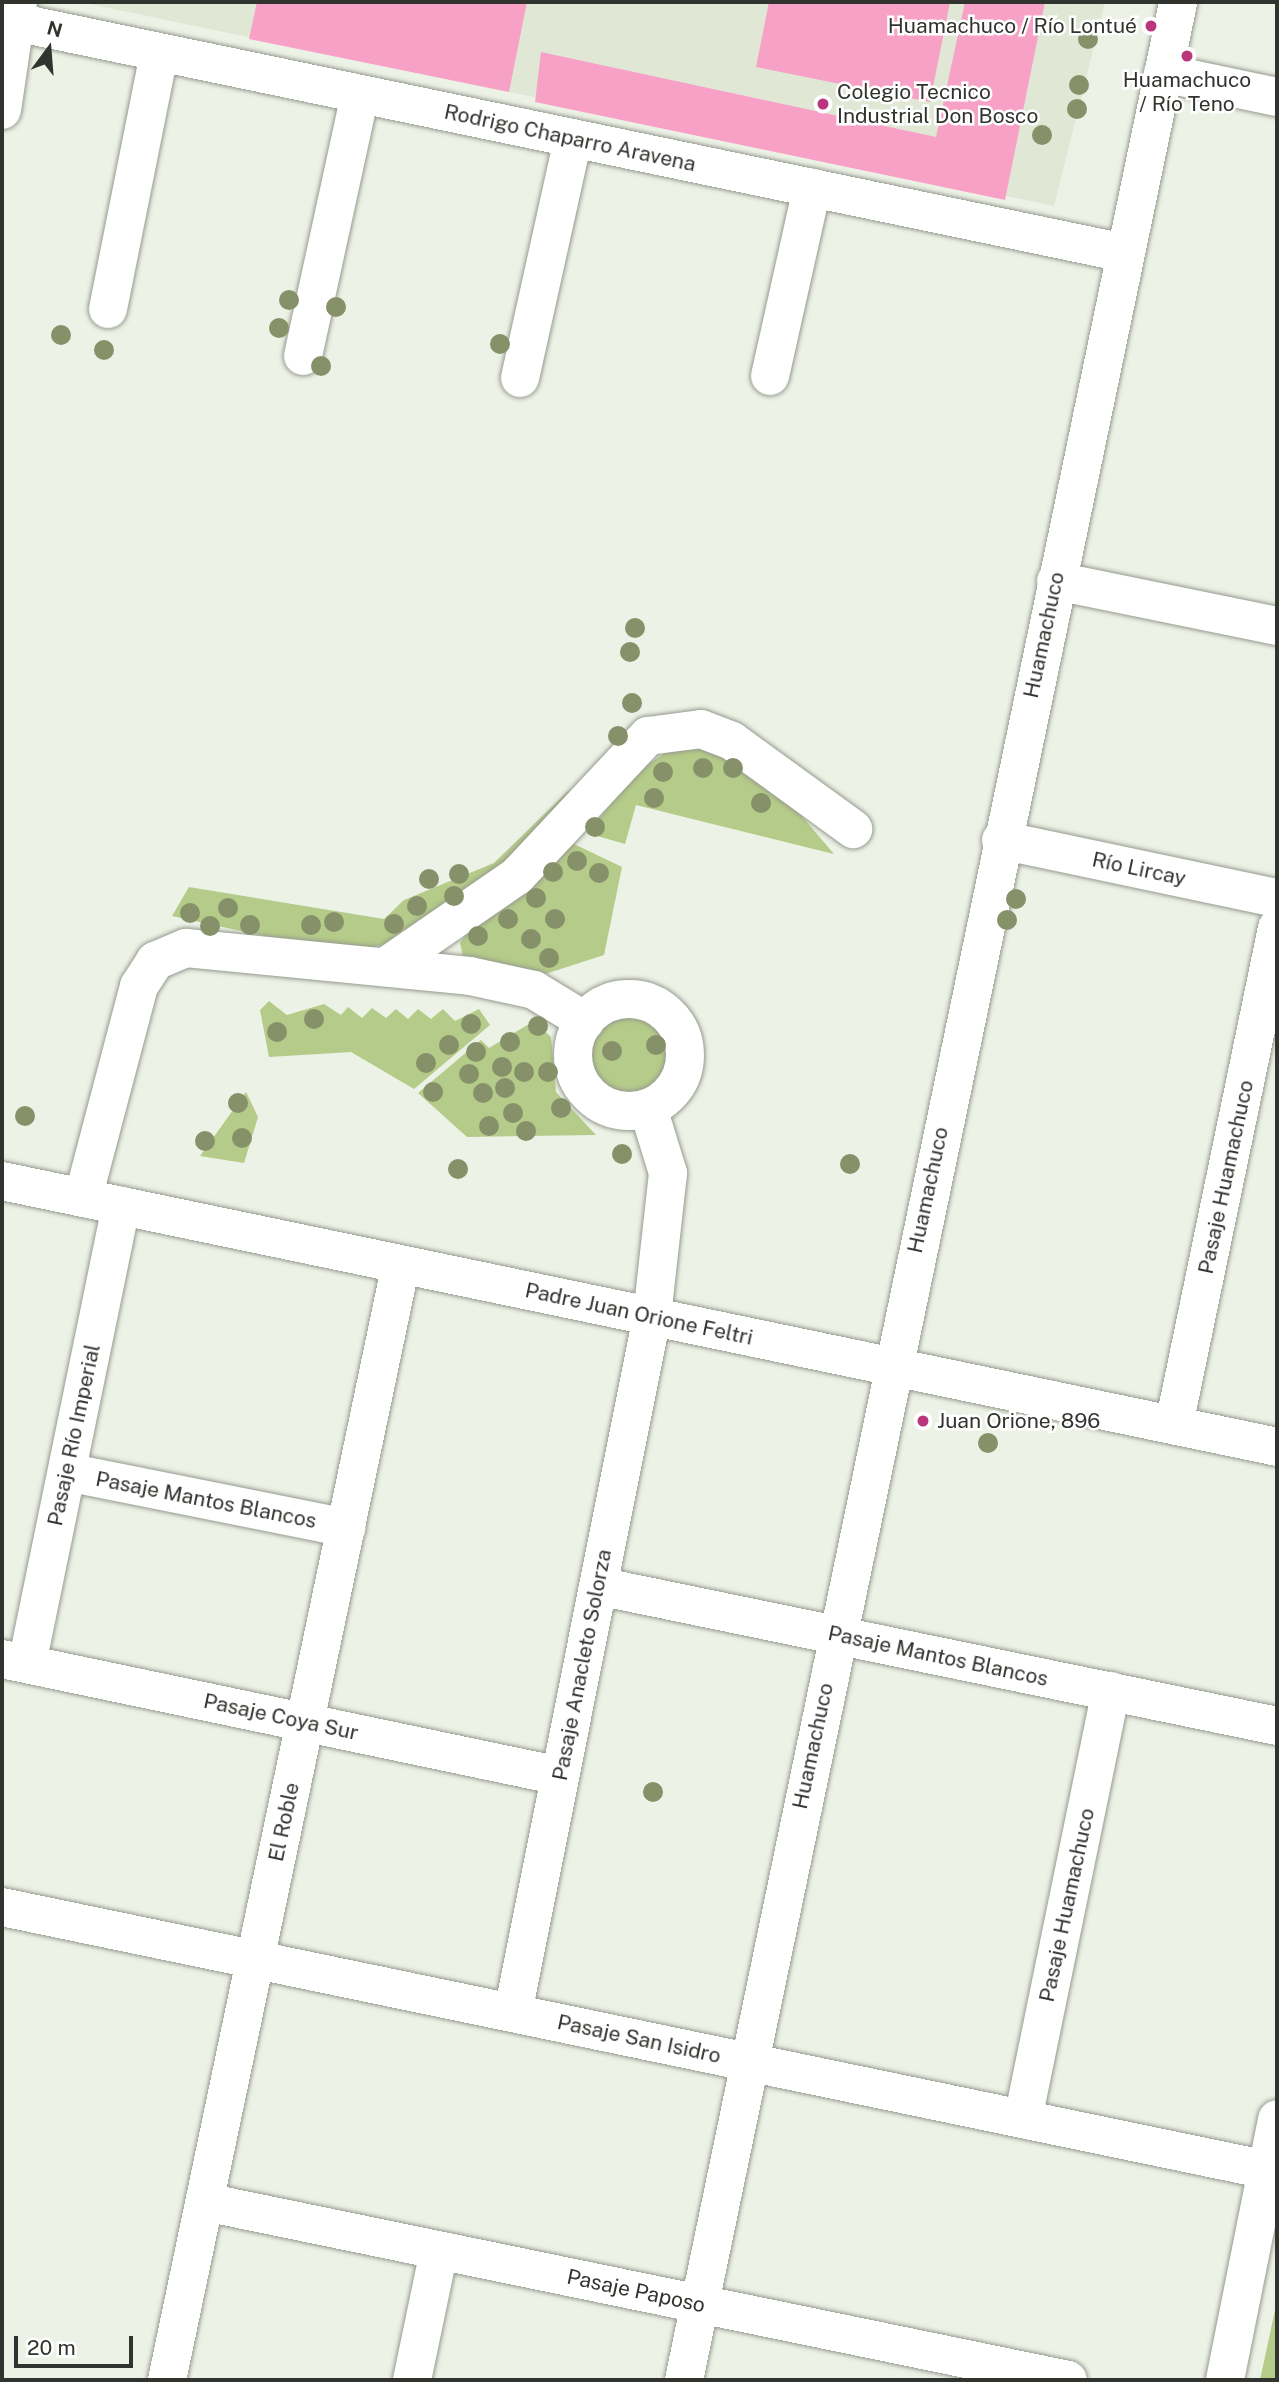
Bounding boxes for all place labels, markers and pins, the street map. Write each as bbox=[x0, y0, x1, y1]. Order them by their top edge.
place label: Huamachuco / Río Lontué bbox=[887, 13, 1137, 39]
marker: Huamachuco / Río Lontué bbox=[1143, 18, 1159, 34]
marker: Huamachuco / Río Teno bbox=[1179, 48, 1195, 64]
place label: Huamachuco / Río Teno bbox=[1123, 67, 1251, 117]
place label: Colegio Tecnico Industrial Don Bosco bbox=[837, 79, 1038, 129]
marker: Colegio Tecnico Industrial Don Bosco bbox=[815, 96, 831, 112]
place label: Juan Orione, 896 bbox=[937, 1408, 1100, 1434]
marker: Juan Orione, 896 bbox=[915, 1413, 931, 1429]

